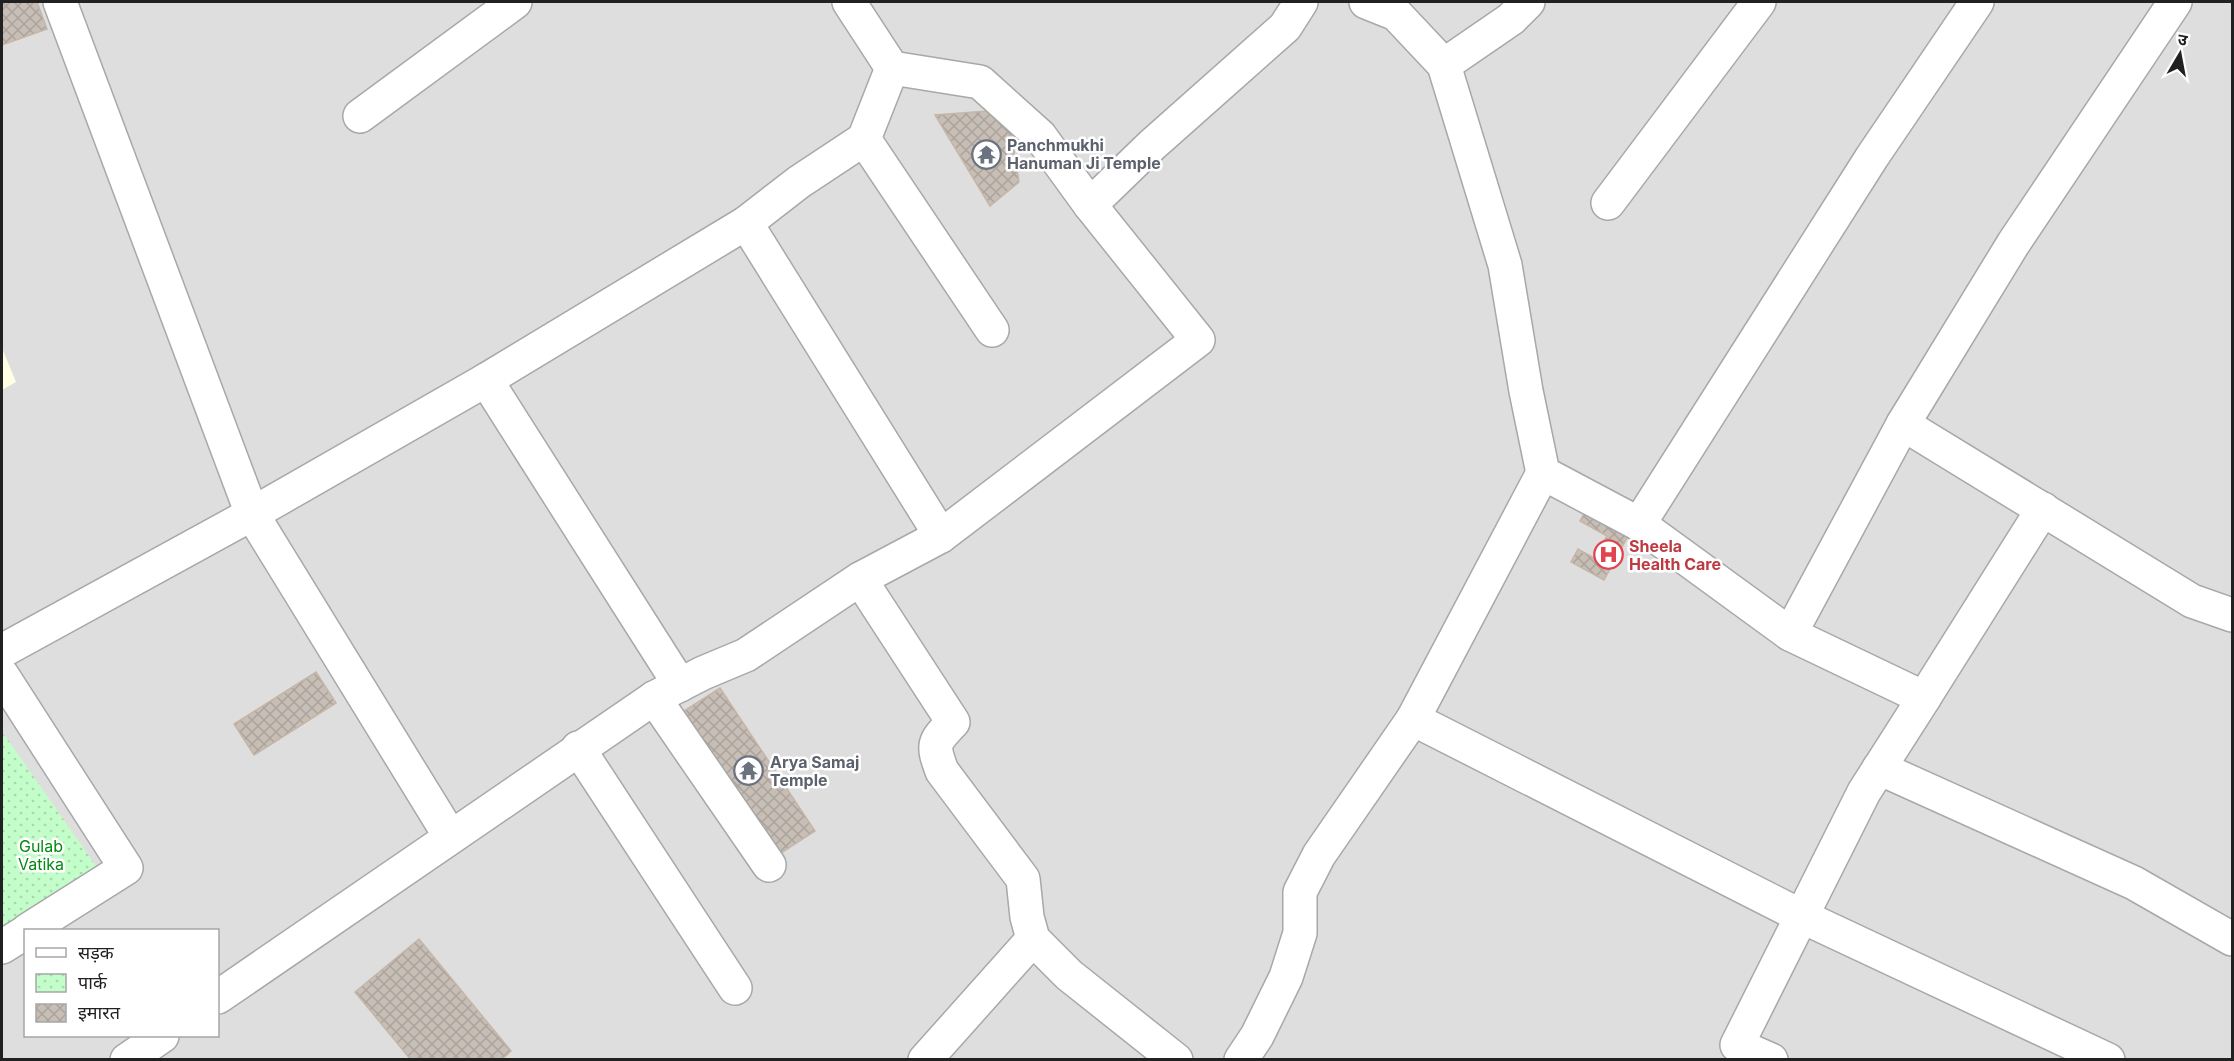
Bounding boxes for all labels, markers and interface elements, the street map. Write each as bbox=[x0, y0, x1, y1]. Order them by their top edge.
north arrow bbox=[2150, 24, 2210, 84]
text: उ bbox=[2176, 29, 2190, 50]
place label: Panchmukhi Hanuman Ji Temple bbox=[1007, 135, 1161, 173]
temple icon: Panchmukhi Hanuman Ji Temple bbox=[970, 138, 1002, 170]
place label: Sheela Health Care bbox=[1629, 536, 1721, 574]
hospital icon: Sheela Health Care bbox=[1592, 539, 1624, 571]
place label: Arya Samaj Temple bbox=[770, 752, 859, 790]
temple icon: Arya Samaj Temple bbox=[733, 755, 765, 787]
park label: Gulab Vatika bbox=[18, 836, 64, 874]
legend bbox=[24, 929, 219, 1037]
text: सड़क bbox=[78, 942, 115, 963]
text: पार्क bbox=[78, 972, 108, 993]
text: इमारत bbox=[78, 1002, 121, 1023]

